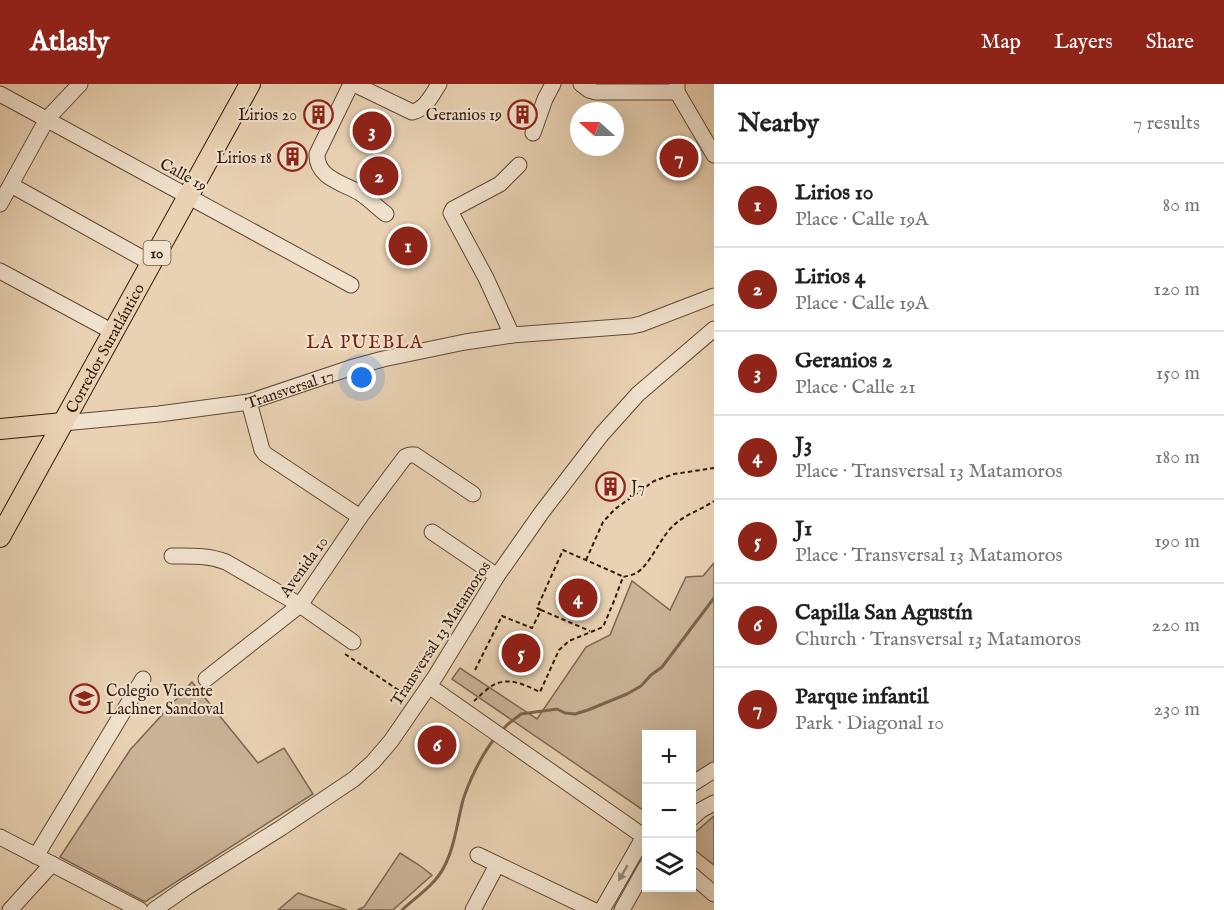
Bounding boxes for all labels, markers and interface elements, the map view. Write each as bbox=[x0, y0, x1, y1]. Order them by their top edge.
text: Atlasly bbox=[30, 25, 109, 60]
text: Map bbox=[981, 29, 1021, 56]
text: Layers bbox=[1054, 29, 1113, 56]
text: Share bbox=[1146, 29, 1194, 56]
building icon: Lirios 20 bbox=[302, 98, 334, 130]
building icon: Geranios 19 bbox=[507, 98, 539, 130]
north arrow bbox=[570, 102, 624, 156]
place label: Lirios 20 bbox=[238, 106, 297, 126]
place label: Geranios 19 bbox=[426, 106, 502, 126]
text: Nearby bbox=[738, 107, 819, 140]
pin: 3 bbox=[352, 108, 392, 154]
text: 7 results bbox=[1133, 111, 1200, 136]
pin: 7 bbox=[660, 136, 698, 181]
building icon: Lirios 18 bbox=[277, 141, 309, 173]
place label: Lirios 18 bbox=[216, 149, 272, 169]
pin: 2 bbox=[360, 154, 398, 199]
street label: Calle 19 bbox=[156, 155, 210, 197]
text: Lirios 10 bbox=[795, 179, 874, 207]
text: 1 bbox=[754, 193, 761, 218]
text: 80 m bbox=[1163, 193, 1200, 218]
text: Place · Calle 19A bbox=[795, 207, 929, 232]
pin: 1 bbox=[388, 224, 428, 268]
road number: 10 bbox=[144, 241, 170, 265]
text: Lirios 4 bbox=[795, 263, 866, 291]
text: 2 bbox=[753, 277, 762, 302]
text: 120 m bbox=[1154, 277, 1200, 302]
street label: Corredor Suratlántico bbox=[62, 280, 150, 417]
text: Place · Calle 19A bbox=[795, 291, 929, 316]
district label: LA PUEBLA bbox=[306, 332, 424, 355]
text: Geranios 2 bbox=[795, 347, 892, 375]
text: 3 bbox=[754, 361, 761, 386]
text: 150 m bbox=[1156, 361, 1200, 386]
your location bbox=[347, 363, 376, 392]
street label: Transversal 17 bbox=[244, 366, 337, 414]
text: Place · Calle 21 bbox=[795, 375, 916, 400]
text: J3 bbox=[795, 431, 812, 459]
text: 4 bbox=[753, 445, 762, 470]
text: 180 m bbox=[1155, 445, 1200, 470]
text: Place · Transversal 13 Matamoros bbox=[795, 459, 1063, 484]
building icon: J7 bbox=[594, 470, 626, 502]
place label: J7 bbox=[629, 478, 645, 498]
text: J1 bbox=[795, 515, 812, 543]
text: 5 bbox=[754, 529, 761, 554]
text: 190 m bbox=[1154, 529, 1200, 554]
street label: Avenida 10 bbox=[275, 533, 333, 602]
text: Place · Transversal 13 Matamoros bbox=[795, 543, 1063, 568]
street label: Transversal 13 Matamoros bbox=[387, 558, 496, 710]
pin: 4 bbox=[558, 576, 598, 620]
text: Capilla San Agustín bbox=[795, 599, 973, 627]
text: 6 bbox=[753, 613, 762, 638]
text: 220 m bbox=[1152, 613, 1200, 638]
text: Church · Transversal 13 Matamoros bbox=[795, 627, 1081, 652]
pin: 5 bbox=[502, 630, 540, 676]
place label: Colegio Vicente Lachner Sandoval bbox=[106, 682, 225, 720]
school or university icon: Colegio Vicente Lachner Sandoval bbox=[69, 683, 101, 715]
text: Parque infantil bbox=[795, 683, 929, 711]
text: 7 bbox=[753, 697, 762, 722]
text: 230 m bbox=[1154, 697, 1200, 722]
text: Park · Diagonal 10 bbox=[795, 711, 944, 736]
pin: 6 bbox=[418, 722, 456, 768]
map controls bbox=[642, 730, 696, 892]
button: + bbox=[642, 730, 696, 784]
button: − bbox=[642, 784, 696, 838]
button: layers bbox=[642, 838, 696, 892]
one-way arrow bbox=[618, 865, 628, 882]

